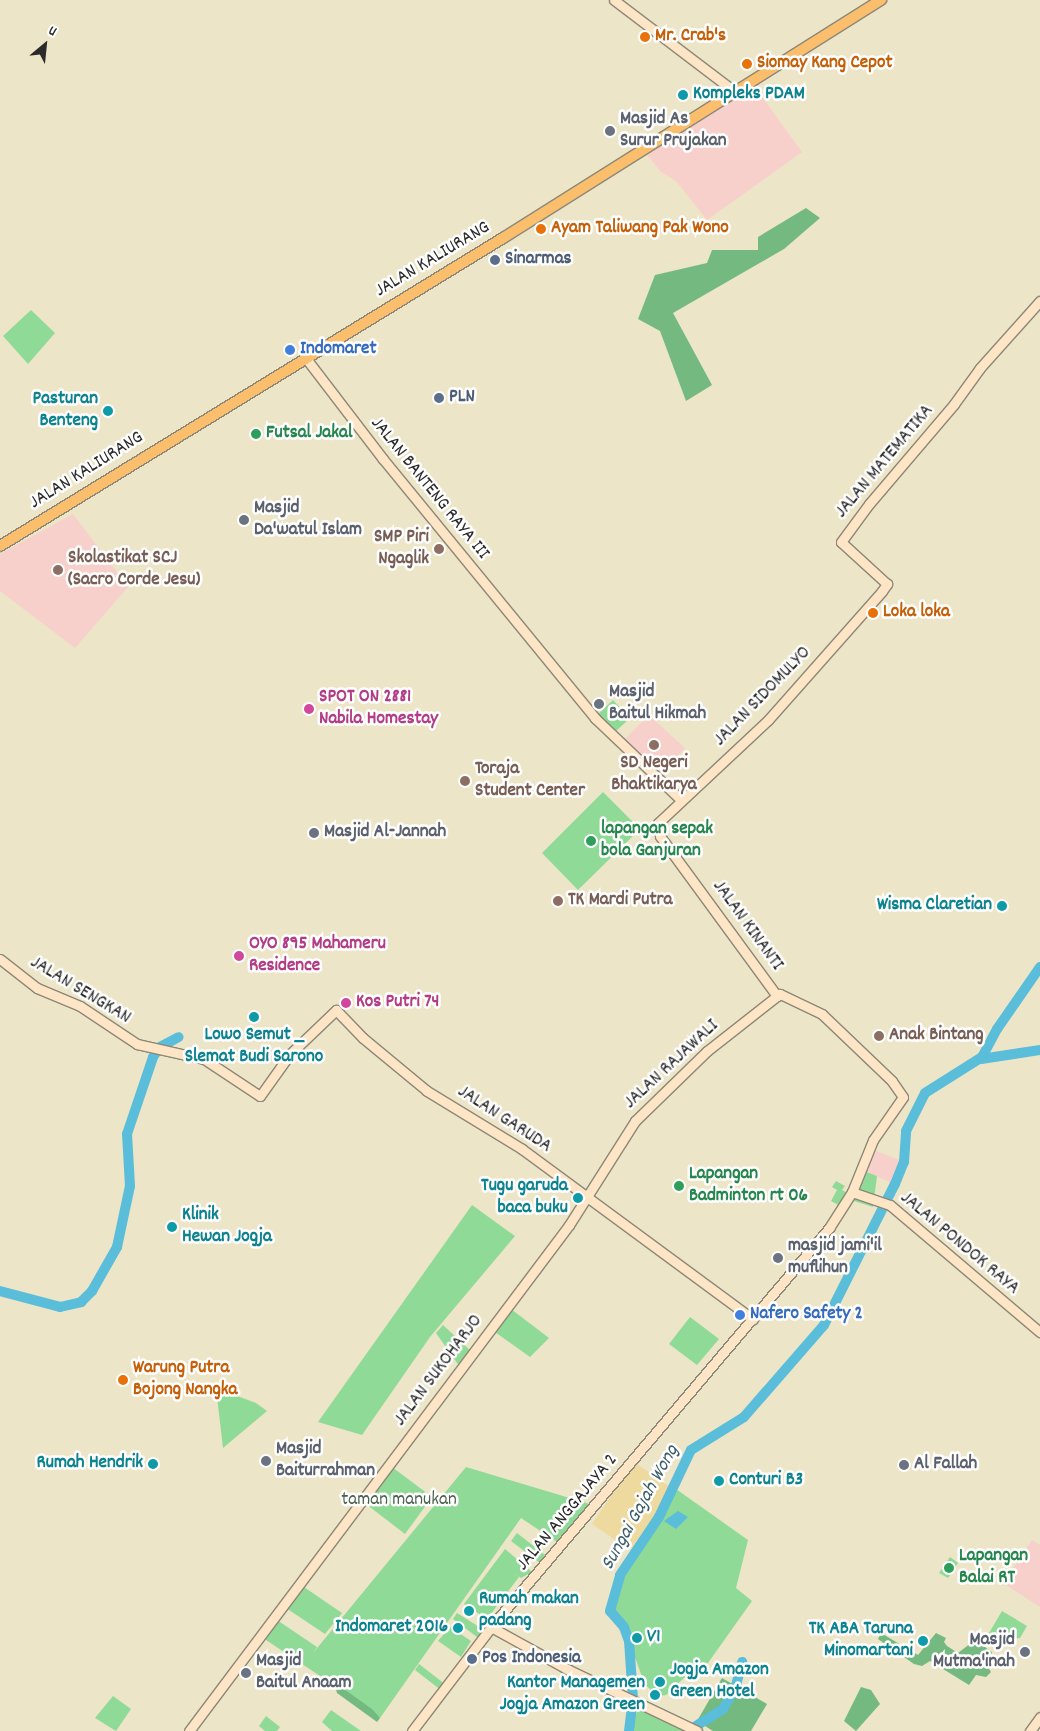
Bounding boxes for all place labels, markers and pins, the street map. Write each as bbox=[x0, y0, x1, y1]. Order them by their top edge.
place label: Mr. Crab's bbox=[655, 26, 726, 48]
marker: Mr. Crab's bbox=[639, 31, 651, 43]
place label: Siomay Kang Cepot bbox=[757, 53, 892, 75]
marker: Siomay Kang Cepot bbox=[741, 58, 753, 70]
place label: Kompleks PDAM bbox=[693, 84, 805, 106]
marker: Kompleks PDAM bbox=[677, 89, 689, 101]
place label: Masjid As Surur Prujakan bbox=[620, 109, 726, 153]
marker: Masjid As Surur Prujakan bbox=[604, 125, 616, 137]
place label: Ayam Taliwang Pak Wono bbox=[551, 218, 729, 240]
marker: Ayam Taliwang Pak Wono bbox=[535, 223, 547, 235]
place label: Sinarmas bbox=[505, 249, 572, 271]
marker: Sinarmas bbox=[489, 254, 501, 266]
place label: Indomaret bbox=[300, 339, 376, 361]
marker: Indomaret bbox=[284, 344, 296, 356]
place label: PLN bbox=[449, 387, 475, 409]
place label: Pasturan Benteng bbox=[33, 389, 98, 433]
marker: PLN bbox=[433, 392, 445, 404]
marker: Pasturan Benteng bbox=[102, 405, 114, 417]
place label: Futsal Jakal bbox=[266, 423, 353, 445]
marker: Futsal Jakal bbox=[250, 428, 262, 440]
place label: Masjid Da'watul Islam bbox=[254, 498, 362, 542]
marker: Masjid Da'watul Islam bbox=[238, 514, 250, 526]
place label: SMP Piri Ngaglik bbox=[374, 527, 429, 571]
marker: SMP Piri Ngaglik bbox=[433, 543, 445, 555]
place label: Skolastikat SCJ (Sacro Corde Jesu) bbox=[68, 548, 200, 592]
marker: Skolastikat SCJ (Sacro Corde Jesu) bbox=[52, 564, 64, 576]
place label: Loka loka bbox=[883, 602, 950, 624]
marker: Loka loka bbox=[867, 607, 879, 619]
place label: Masjid Baitul Hikmah bbox=[609, 682, 706, 726]
place label: SPOT ON 2881 Nabila Homestay bbox=[319, 687, 438, 731]
marker: Masjid Baitul Hikmah bbox=[593, 698, 605, 710]
marker: SPOT ON 2881 Nabila Homestay bbox=[303, 703, 315, 715]
marker: SD Negeri Bhaktikarya bbox=[648, 739, 660, 751]
place label: SD Negeri Bhaktikarya bbox=[611, 753, 697, 797]
place label: Toraja Student Center bbox=[475, 759, 585, 803]
marker: Toraja Student Center bbox=[459, 775, 471, 787]
place label: lapangan sepak bola Ganjuran bbox=[601, 819, 713, 863]
place label: Masjid Al-Jannah bbox=[324, 822, 446, 844]
marker: Masjid Al-Jannah bbox=[308, 827, 320, 839]
marker: lapangan sepak bola Ganjuran bbox=[585, 835, 597, 847]
place label: TK Mardi Putra bbox=[568, 890, 672, 912]
marker: TK Mardi Putra bbox=[552, 895, 564, 907]
place label: Wisma Claretian bbox=[877, 895, 992, 917]
marker: Wisma Claretian bbox=[996, 900, 1008, 912]
place label: OYO 895 Mahameru Residence bbox=[249, 934, 386, 978]
marker: OYO 895 Mahameru Residence bbox=[233, 950, 245, 962]
place label: Kos Putri 74 bbox=[356, 992, 439, 1014]
marker: Kos Putri 74 bbox=[340, 997, 352, 1009]
marker: Lowo Semut _ Slemat Budi Sarono bbox=[248, 1011, 260, 1023]
place label: Lowo Semut _ Slemat Budi Sarono bbox=[185, 1025, 323, 1069]
place label: Anak Bintang bbox=[889, 1025, 983, 1047]
marker: Anak Bintang bbox=[873, 1030, 885, 1042]
place label: Lapangan Badminton rt 06 bbox=[689, 1164, 808, 1208]
place label: Tugu garuda baca buku bbox=[481, 1176, 568, 1220]
marker: Lapangan Badminton rt 06 bbox=[673, 1180, 685, 1192]
marker: Tugu garuda baca buku bbox=[572, 1192, 584, 1204]
place label: Klinik Hewan Jogja bbox=[182, 1205, 272, 1249]
marker: Klinik Hewan Jogja bbox=[166, 1221, 178, 1233]
place label: masjid jami'il muflihun bbox=[788, 1236, 882, 1280]
marker: masjid jami'il muflihun bbox=[772, 1252, 784, 1264]
place label: Nafero Safety 2 bbox=[750, 1304, 863, 1326]
marker: Nafero Safety 2 bbox=[734, 1309, 746, 1321]
place label: Warung Putra Bojong Nangka bbox=[133, 1358, 237, 1402]
marker: Warung Putra Bojong Nangka bbox=[117, 1374, 129, 1386]
place label: Masjid Baiturrahman bbox=[276, 1439, 375, 1483]
place label: Rumah Hendrik bbox=[36, 1453, 143, 1475]
place label: Al Fallah bbox=[914, 1454, 977, 1476]
marker: Masjid Baiturrahman bbox=[260, 1455, 272, 1467]
marker: Rumah Hendrik bbox=[147, 1458, 159, 1470]
marker: Al Fallah bbox=[898, 1459, 910, 1471]
place label: Conturi B3 bbox=[729, 1470, 803, 1492]
marker: Conturi B3 bbox=[713, 1475, 725, 1487]
place label: Lapangan Balai RT bbox=[959, 1546, 1028, 1590]
marker: Lapangan Balai RT bbox=[943, 1562, 955, 1574]
place label: Rumah makan padang bbox=[479, 1589, 579, 1633]
marker: Rumah makan padang bbox=[463, 1605, 475, 1617]
place label: Indomaret 2016 bbox=[335, 1617, 448, 1639]
place label: TK ABA Taruna Minomartani bbox=[809, 1619, 913, 1663]
marker: Indomaret 2016 bbox=[452, 1622, 464, 1634]
place label: V1 bbox=[647, 1627, 660, 1649]
place label: Masjid Mutma'inah bbox=[933, 1630, 1015, 1674]
marker: V1 bbox=[631, 1632, 643, 1644]
marker: TK ABA Taruna Minomartani bbox=[917, 1635, 929, 1647]
marker: Masjid Mutma'inah bbox=[1019, 1646, 1031, 1658]
place label: Pos Indonesia bbox=[482, 1648, 581, 1670]
place label: Masjid Baitul Anaam bbox=[256, 1651, 351, 1695]
marker: Pos Indonesia bbox=[466, 1653, 478, 1665]
place label: Jogja Amazon Green Hotel bbox=[670, 1660, 769, 1704]
marker: Masjid Baitul Anaam bbox=[240, 1667, 252, 1679]
place label: Kantor Managemen Jogja Amazon Green bbox=[500, 1673, 645, 1717]
marker: Jogja Amazon Green Hotel bbox=[654, 1676, 666, 1688]
marker: Kantor Managemen Jogja Amazon Green bbox=[649, 1689, 661, 1701]

